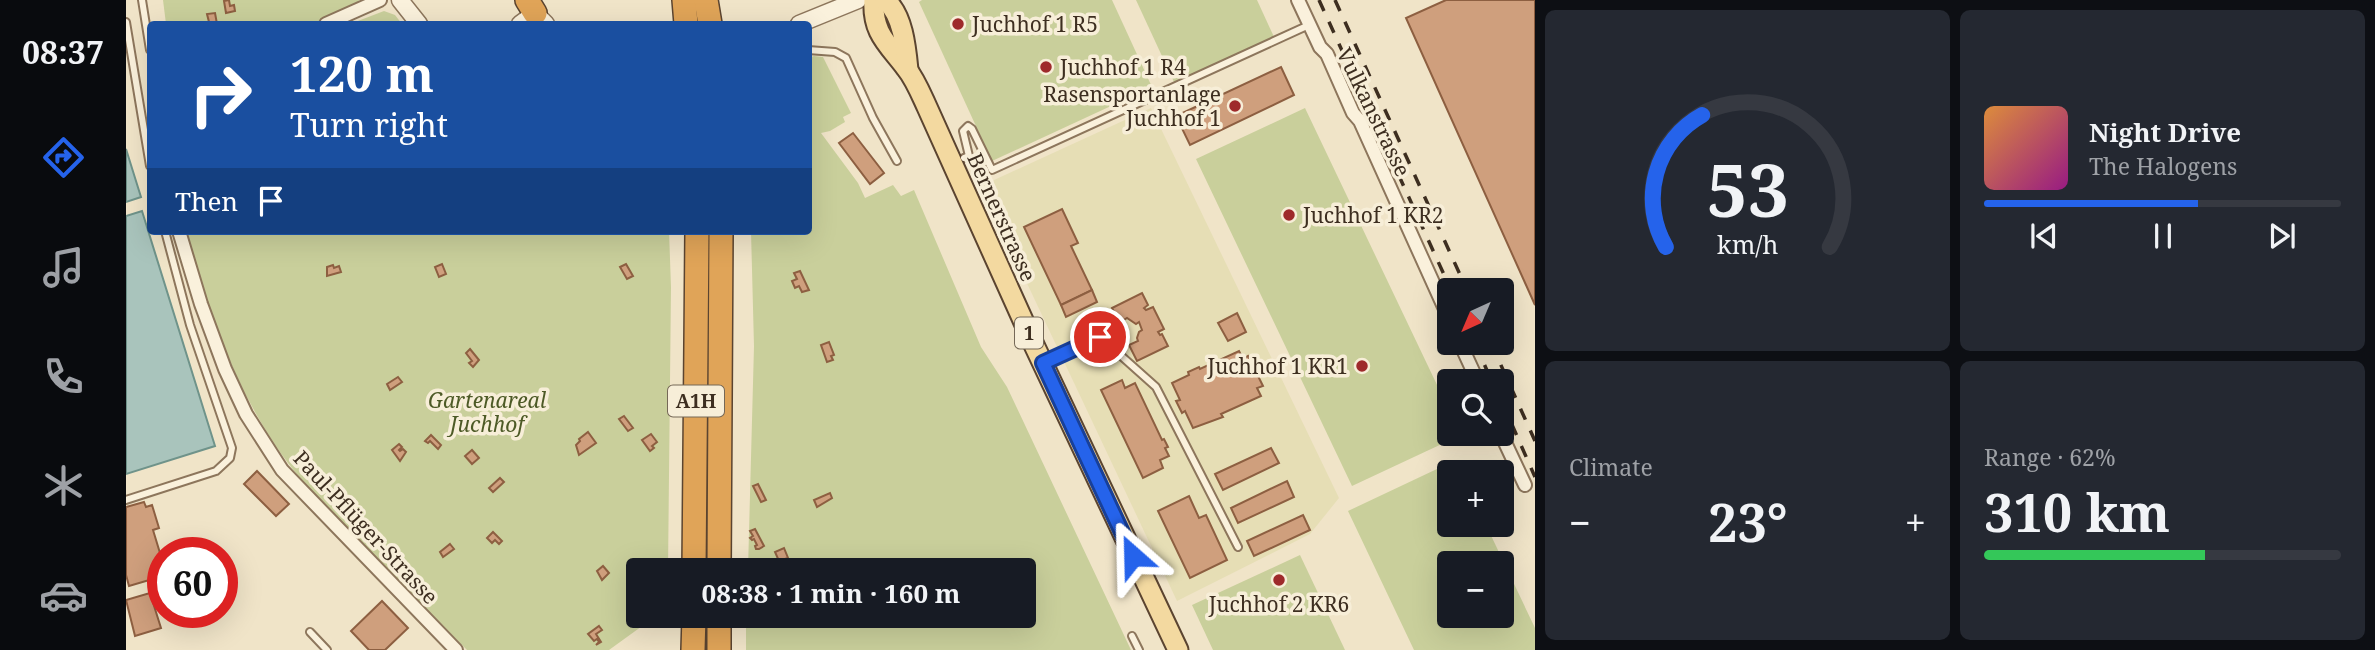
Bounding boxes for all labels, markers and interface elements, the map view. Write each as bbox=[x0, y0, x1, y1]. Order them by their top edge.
place label: Juchhof 1 R5 bbox=[971, 10, 1098, 38]
marker: Juchhof 1 R5 bbox=[950, 16, 966, 32]
text: 08:37 bbox=[22, 30, 104, 73]
text: 120 m bbox=[290, 40, 434, 106]
street label: Vulkanstrasse bbox=[1331, 43, 1417, 181]
icon: right bbox=[175, 49, 266, 140]
place label: Juchhof 1 R4 bbox=[1059, 53, 1186, 81]
marker: Juchhof 1 R4 bbox=[1038, 59, 1054, 75]
place label: Rasensportanlage Juchhof 1 bbox=[1043, 80, 1221, 132]
marker: Rasensportanlage Juchhof 1 bbox=[1227, 98, 1243, 114]
text: Turn right bbox=[290, 103, 448, 146]
text: Night Drive bbox=[2089, 114, 2241, 150]
icon: directions bbox=[39, 133, 88, 182]
text: 53 bbox=[1706, 139, 1789, 238]
street label: Bernerstrasse bbox=[961, 148, 1043, 286]
text: The Halogens bbox=[2089, 150, 2237, 182]
icon: arrive bbox=[252, 182, 290, 220]
text: Then bbox=[175, 183, 238, 219]
place label: Juchhof 1 KR2 bbox=[1302, 201, 1444, 229]
marker: Juchhof 1 KR2 bbox=[1281, 207, 1297, 223]
icon: previous bbox=[2025, 217, 2063, 255]
icon: pause bbox=[2144, 217, 2182, 255]
icon: next bbox=[2263, 217, 2301, 255]
text: km/h bbox=[1717, 227, 1778, 261]
icon: music bbox=[39, 243, 88, 292]
north arrow bbox=[1437, 278, 1514, 355]
map controls bbox=[1437, 278, 1514, 628]
pin bbox=[1070, 307, 1130, 367]
road number: 1 bbox=[1015, 318, 1043, 348]
icon: arrive bbox=[1081, 318, 1119, 356]
icon: phone bbox=[39, 352, 88, 401]
place label: Juchhof 1 KR1 bbox=[1206, 352, 1348, 380]
marker: Juchhof 1 KR1 bbox=[1354, 358, 1370, 374]
button: search bbox=[1437, 369, 1514, 446]
park label: Gartenareal Juchhof bbox=[428, 386, 547, 438]
road number: A1H bbox=[668, 386, 724, 416]
text: Range · 62% bbox=[1984, 441, 2116, 473]
street label: Paul-Pflüger-Strasse bbox=[288, 444, 444, 610]
text: Climate bbox=[1569, 451, 1653, 483]
button: + bbox=[1437, 460, 1514, 537]
icon: climate bbox=[39, 461, 88, 510]
text: 310 km bbox=[1984, 476, 2170, 547]
text: 23° bbox=[1708, 486, 1788, 557]
text: − bbox=[1569, 496, 1591, 548]
text: + bbox=[1905, 496, 1926, 548]
position arrow bbox=[1096, 519, 1170, 593]
speed limit sign: 60 bbox=[147, 537, 238, 628]
button: − bbox=[1437, 551, 1514, 628]
icon: car bbox=[39, 571, 88, 620]
marker: Juchhof 2 KR6 bbox=[1271, 572, 1287, 588]
text: 08:38 · 1 min · 160 m bbox=[701, 575, 961, 611]
place label: Juchhof 2 KR6 bbox=[1208, 590, 1349, 618]

